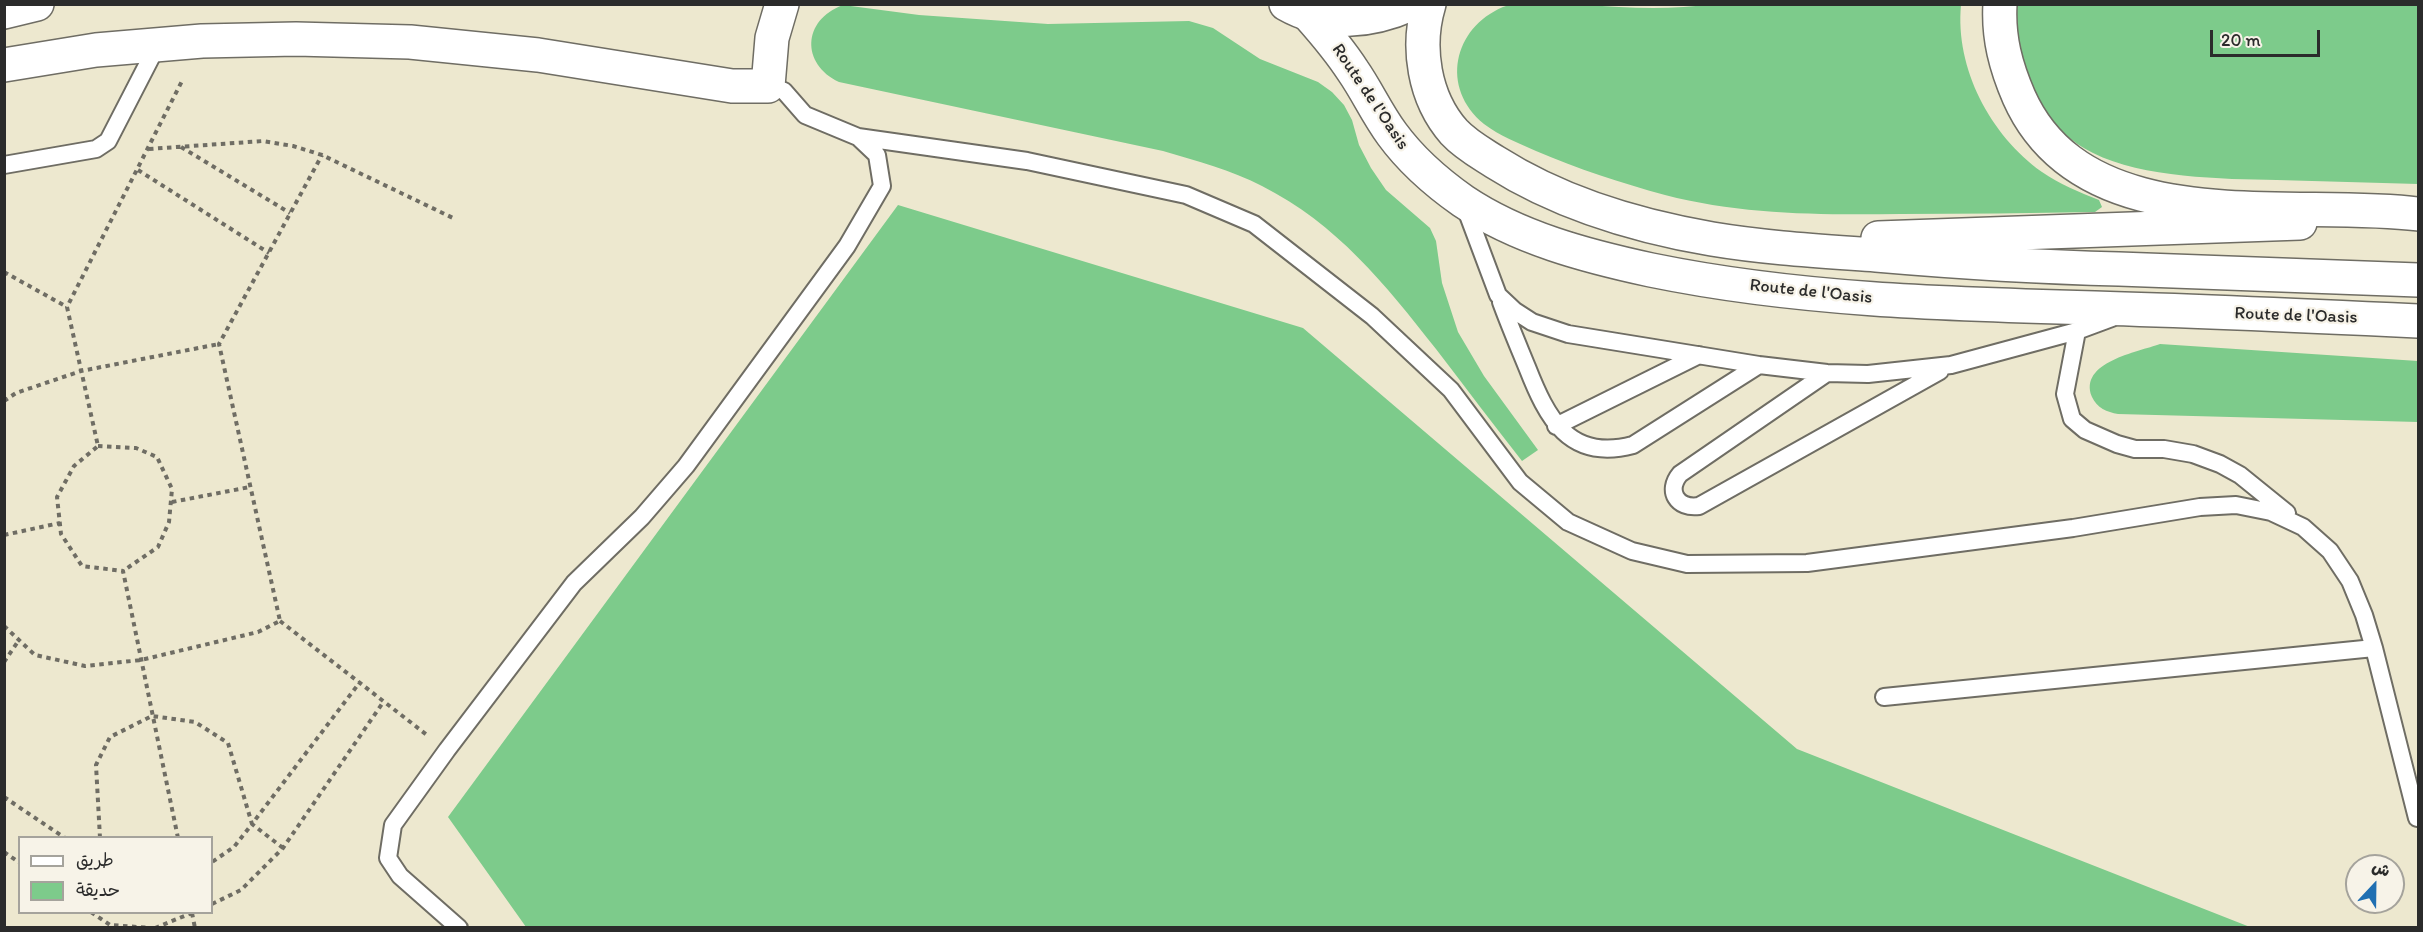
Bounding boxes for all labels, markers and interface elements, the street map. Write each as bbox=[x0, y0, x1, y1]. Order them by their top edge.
scale bar bbox=[2213, 18, 2322, 56]
text: 20 m bbox=[2221, 29, 2261, 51]
street label: Route de l'Oasis bbox=[1327, 40, 1413, 154]
street label: Route de l'Oasis bbox=[1749, 275, 1873, 309]
street label: Route de l'Oasis bbox=[2234, 303, 2358, 329]
legend bbox=[18, 836, 213, 914]
text: طريق bbox=[76, 849, 114, 871]
north arrow bbox=[2345, 854, 2405, 914]
text: ش bbox=[2369, 857, 2393, 881]
text: حديقة bbox=[76, 879, 120, 901]

